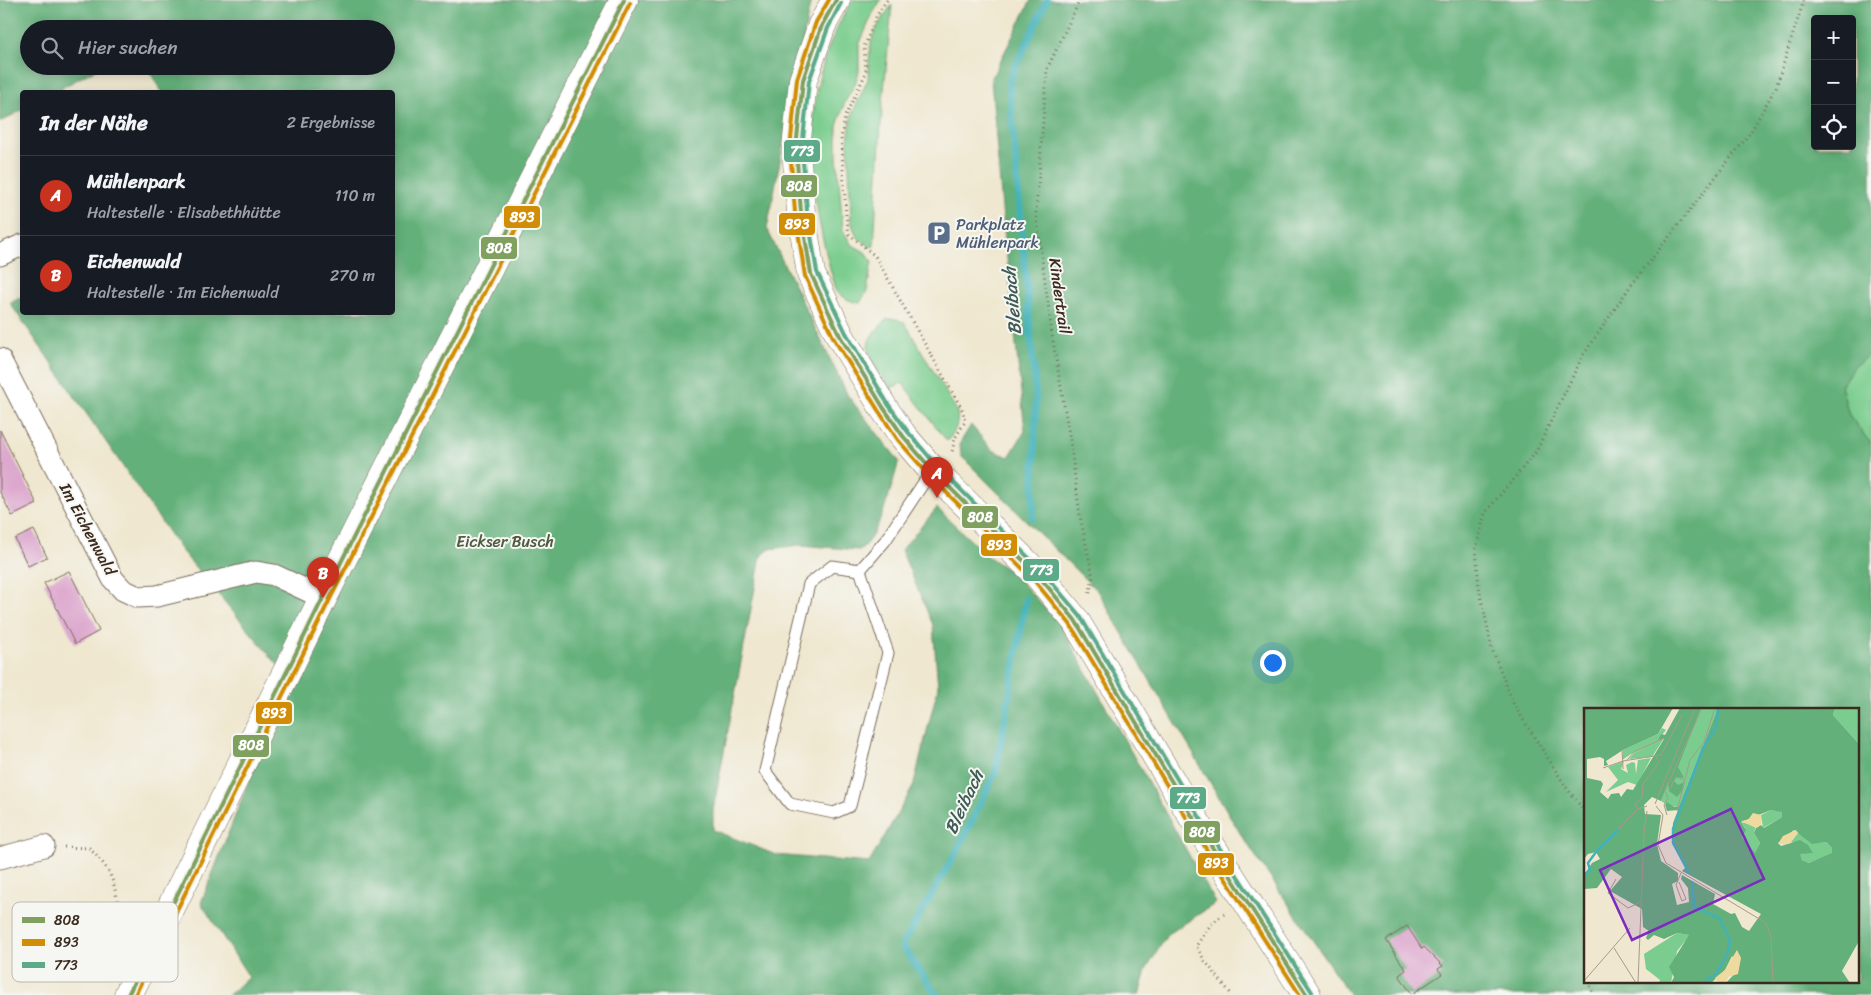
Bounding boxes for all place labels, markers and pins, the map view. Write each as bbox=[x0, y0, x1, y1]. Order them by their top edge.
place label: Parkplatz Mühlenpark bbox=[956, 210, 1039, 257]
parking icon: Parkplatz Mühlenpark bbox=[926, 220, 952, 246]
pin: A bbox=[921, 457, 953, 498]
pin: B bbox=[307, 557, 339, 598]

